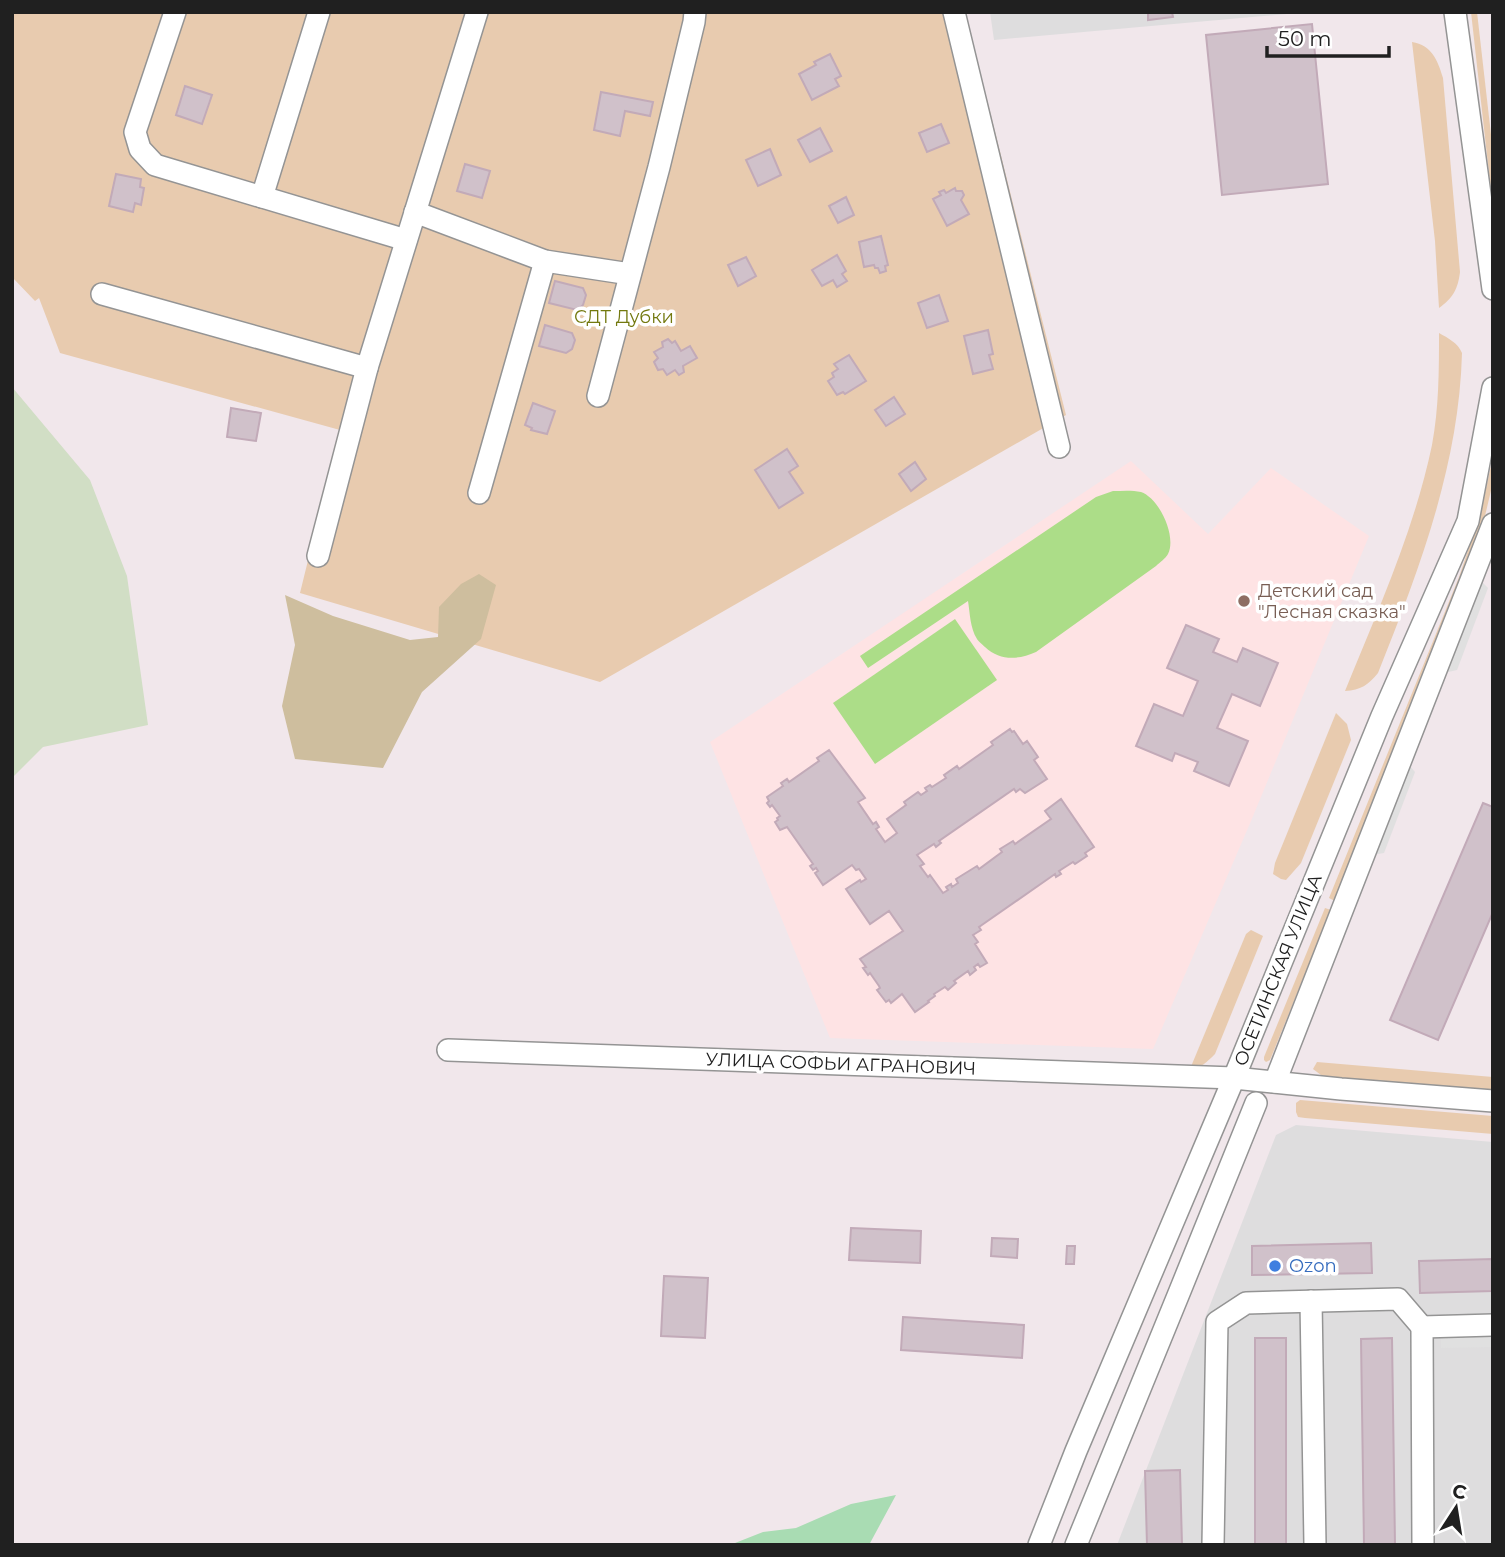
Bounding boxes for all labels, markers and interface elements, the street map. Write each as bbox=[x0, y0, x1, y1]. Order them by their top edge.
scale bar bbox=[1267, 14, 1390, 58]
text: 50 m bbox=[1278, 26, 1332, 51]
park label: СДТ Дубки bbox=[574, 306, 674, 328]
place label: Детский сад "Лесная сказка" bbox=[1258, 580, 1406, 623]
marker: Детский сад "Лесная сказка" bbox=[1236, 593, 1252, 609]
street label: ОСЕТИНСКАЯ УЛИЦА bbox=[1229, 870, 1327, 1069]
street label: УЛИЦА СОФЬИ АГРАНОВИЧ bbox=[705, 1048, 977, 1080]
place label: Ozon bbox=[1289, 1255, 1337, 1277]
marker: Ozon bbox=[1267, 1258, 1283, 1274]
north arrow bbox=[1421, 1473, 1491, 1543]
text: С bbox=[1450, 1479, 1469, 1505]

